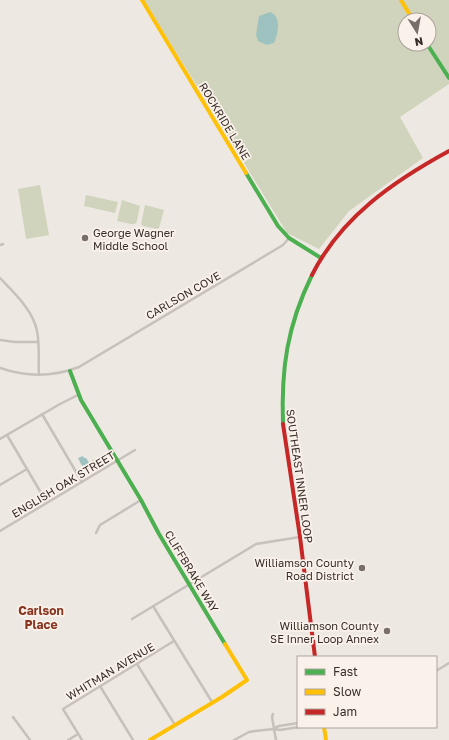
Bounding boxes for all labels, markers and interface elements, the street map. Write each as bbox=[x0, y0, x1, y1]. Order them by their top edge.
north arrow bbox=[397, 12, 437, 52]
text: N bbox=[414, 35, 424, 49]
street label: ROCKRIDE LANE bbox=[197, 80, 253, 162]
place label: George Wagner Middle School bbox=[93, 226, 175, 252]
marker: George Wagner Middle School bbox=[80, 233, 90, 243]
street label: CARLSON COVE bbox=[143, 268, 223, 322]
street label: SOUTHEAST INNER LOOP bbox=[284, 408, 316, 544]
street label: ENGLISH OAK STREET bbox=[9, 448, 117, 520]
street label: CLIFFBRAKE WAY bbox=[163, 528, 221, 614]
place label: Williamson County Road District bbox=[254, 556, 354, 582]
marker: Williamson County Road District bbox=[357, 563, 367, 573]
district label: Carlson Place bbox=[18, 603, 64, 632]
place label: Williamson County SE Inner Loop Annex bbox=[270, 619, 379, 645]
marker: Williamson County SE Inner Loop Annex bbox=[382, 626, 392, 636]
street label: WHITMAN AVENUE bbox=[63, 639, 157, 703]
legend bbox=[297, 656, 437, 728]
text: Fast bbox=[333, 664, 358, 679]
text: Slow bbox=[333, 684, 361, 699]
text: Jam bbox=[333, 704, 357, 719]

